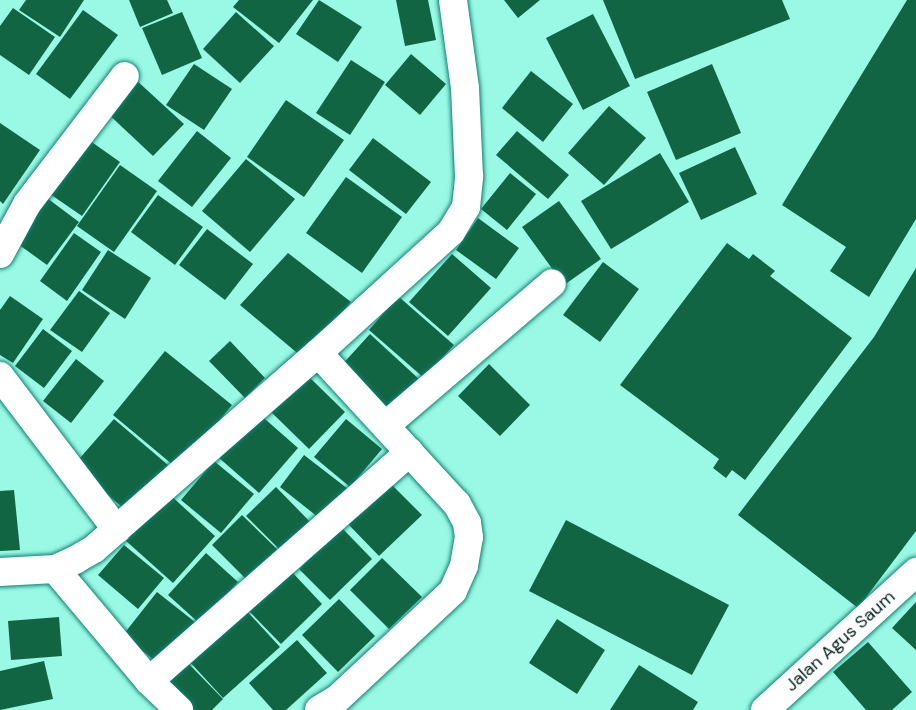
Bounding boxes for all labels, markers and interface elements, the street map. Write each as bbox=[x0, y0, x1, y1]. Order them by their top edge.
street label: Jalan Agus Saum bbox=[781, 586, 899, 696]

